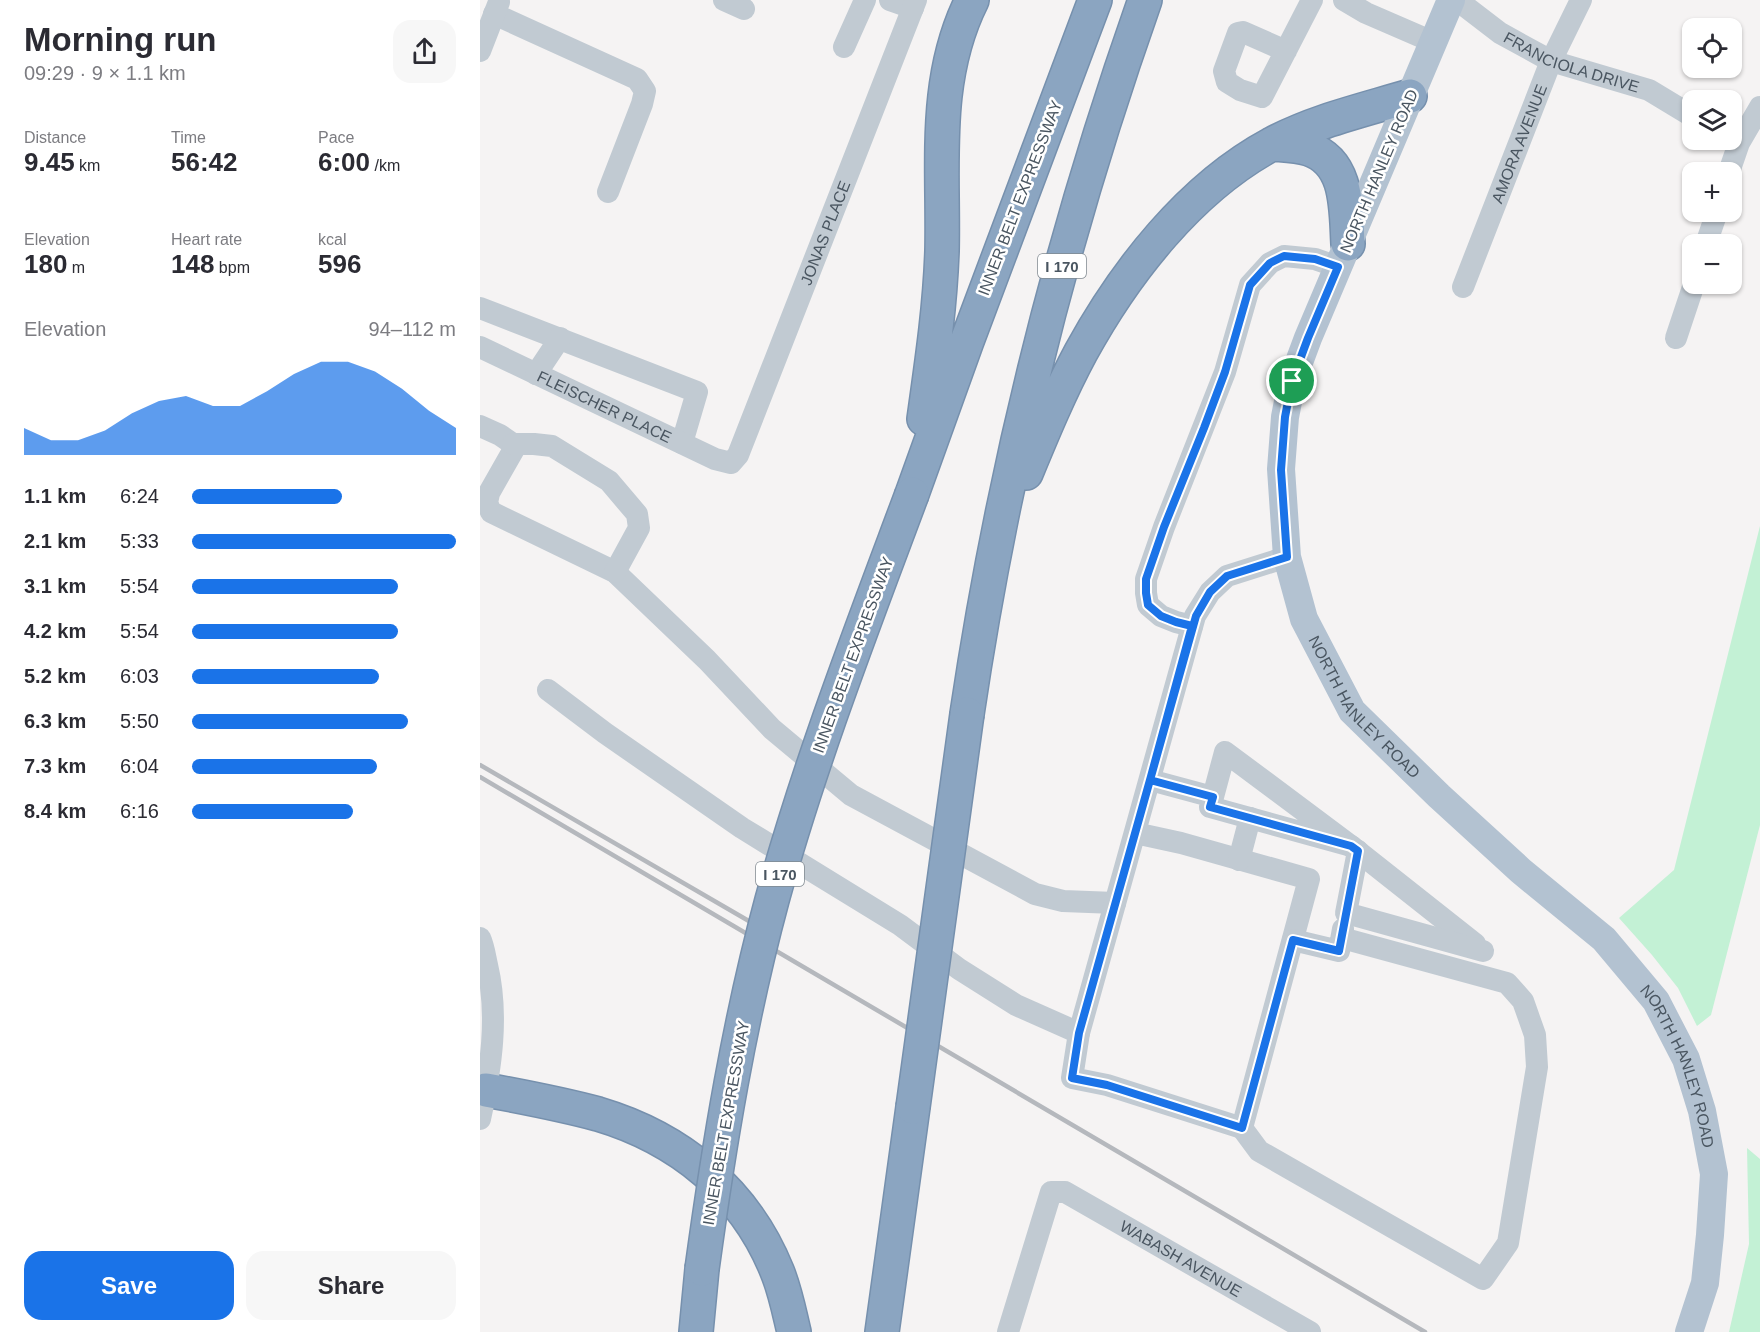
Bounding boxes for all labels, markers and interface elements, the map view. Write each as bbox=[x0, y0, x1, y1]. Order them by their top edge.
map controls bbox=[1682, 18, 1742, 294]
button: locate bbox=[1682, 18, 1742, 78]
button: share bbox=[393, 20, 456, 83]
text: Morning run bbox=[24, 21, 216, 58]
street label: FRANCIOLA DRIVE bbox=[1501, 28, 1641, 95]
text: 09:29 · 9 × 1.1 km bbox=[24, 62, 186, 84]
street label: AMORA AVENUE bbox=[1488, 82, 1550, 205]
street label: NORTH HANLEY ROAD bbox=[1337, 87, 1421, 255]
button: layers bbox=[1682, 90, 1742, 150]
street label: INNER BELT EXPRESSWAY bbox=[975, 98, 1065, 298]
text: Distance bbox=[24, 129, 86, 146]
text: Time bbox=[171, 129, 206, 146]
text: Pace bbox=[318, 129, 354, 146]
text: 9.45 bbox=[24, 147, 75, 177]
text: 56:42 bbox=[171, 147, 238, 177]
text: 6:00 bbox=[318, 147, 370, 177]
text: km bbox=[75, 157, 100, 174]
text: /km bbox=[370, 157, 400, 174]
button: + bbox=[1682, 162, 1742, 222]
street label: JONAS PLACE bbox=[797, 178, 853, 287]
text: Elevation bbox=[24, 231, 90, 248]
text: Heart rate bbox=[171, 231, 242, 248]
text: kcal bbox=[318, 231, 346, 248]
button: − bbox=[1682, 234, 1742, 294]
text: 180 bbox=[24, 249, 67, 279]
text: 148 bbox=[171, 249, 214, 279]
text: 596 bbox=[318, 249, 361, 279]
road number: I 170 bbox=[1038, 254, 1086, 278]
text: m bbox=[67, 259, 85, 276]
text: bpm bbox=[214, 259, 250, 276]
text: Elevation bbox=[24, 318, 106, 340]
text: 94–112 m bbox=[369, 318, 456, 340]
pin bbox=[1266, 355, 1317, 406]
icon: arrive bbox=[1275, 364, 1308, 397]
street label: FLEISCHER PLACE bbox=[535, 367, 674, 446]
text: 1.1 km bbox=[24, 485, 86, 507]
text: 6:24 bbox=[120, 485, 159, 507]
text: 2.1 km bbox=[24, 530, 86, 552]
text: 5:33 bbox=[120, 530, 159, 552]
street label: INNER BELT EXPRESSWAY bbox=[810, 554, 897, 755]
text: 3.1 km bbox=[24, 575, 86, 597]
text: 5:54 bbox=[120, 575, 159, 597]
text: 4.2 km bbox=[24, 620, 86, 642]
text: 5:54 bbox=[120, 620, 159, 642]
street label: NORTH HANLEY ROAD bbox=[1306, 633, 1424, 781]
text: 5.2 km bbox=[24, 665, 86, 687]
text: 6:03 bbox=[120, 665, 159, 687]
text: 6.3 km bbox=[24, 710, 86, 732]
text: 5:50 bbox=[120, 710, 159, 732]
text: 7.3 km bbox=[24, 755, 86, 777]
text: 6:04 bbox=[120, 755, 159, 777]
text: 8.4 km bbox=[24, 800, 86, 822]
text: 6:16 bbox=[120, 800, 159, 822]
road number: I 170 bbox=[756, 862, 804, 886]
street label: NORTH HANLEY ROAD bbox=[1637, 981, 1717, 1149]
street label: INNER BELT EXPRESSWAY bbox=[700, 1019, 752, 1227]
street label: WABASH AVENUE bbox=[1117, 1217, 1245, 1300]
button: Save bbox=[24, 1251, 234, 1320]
button: Share bbox=[246, 1251, 456, 1320]

